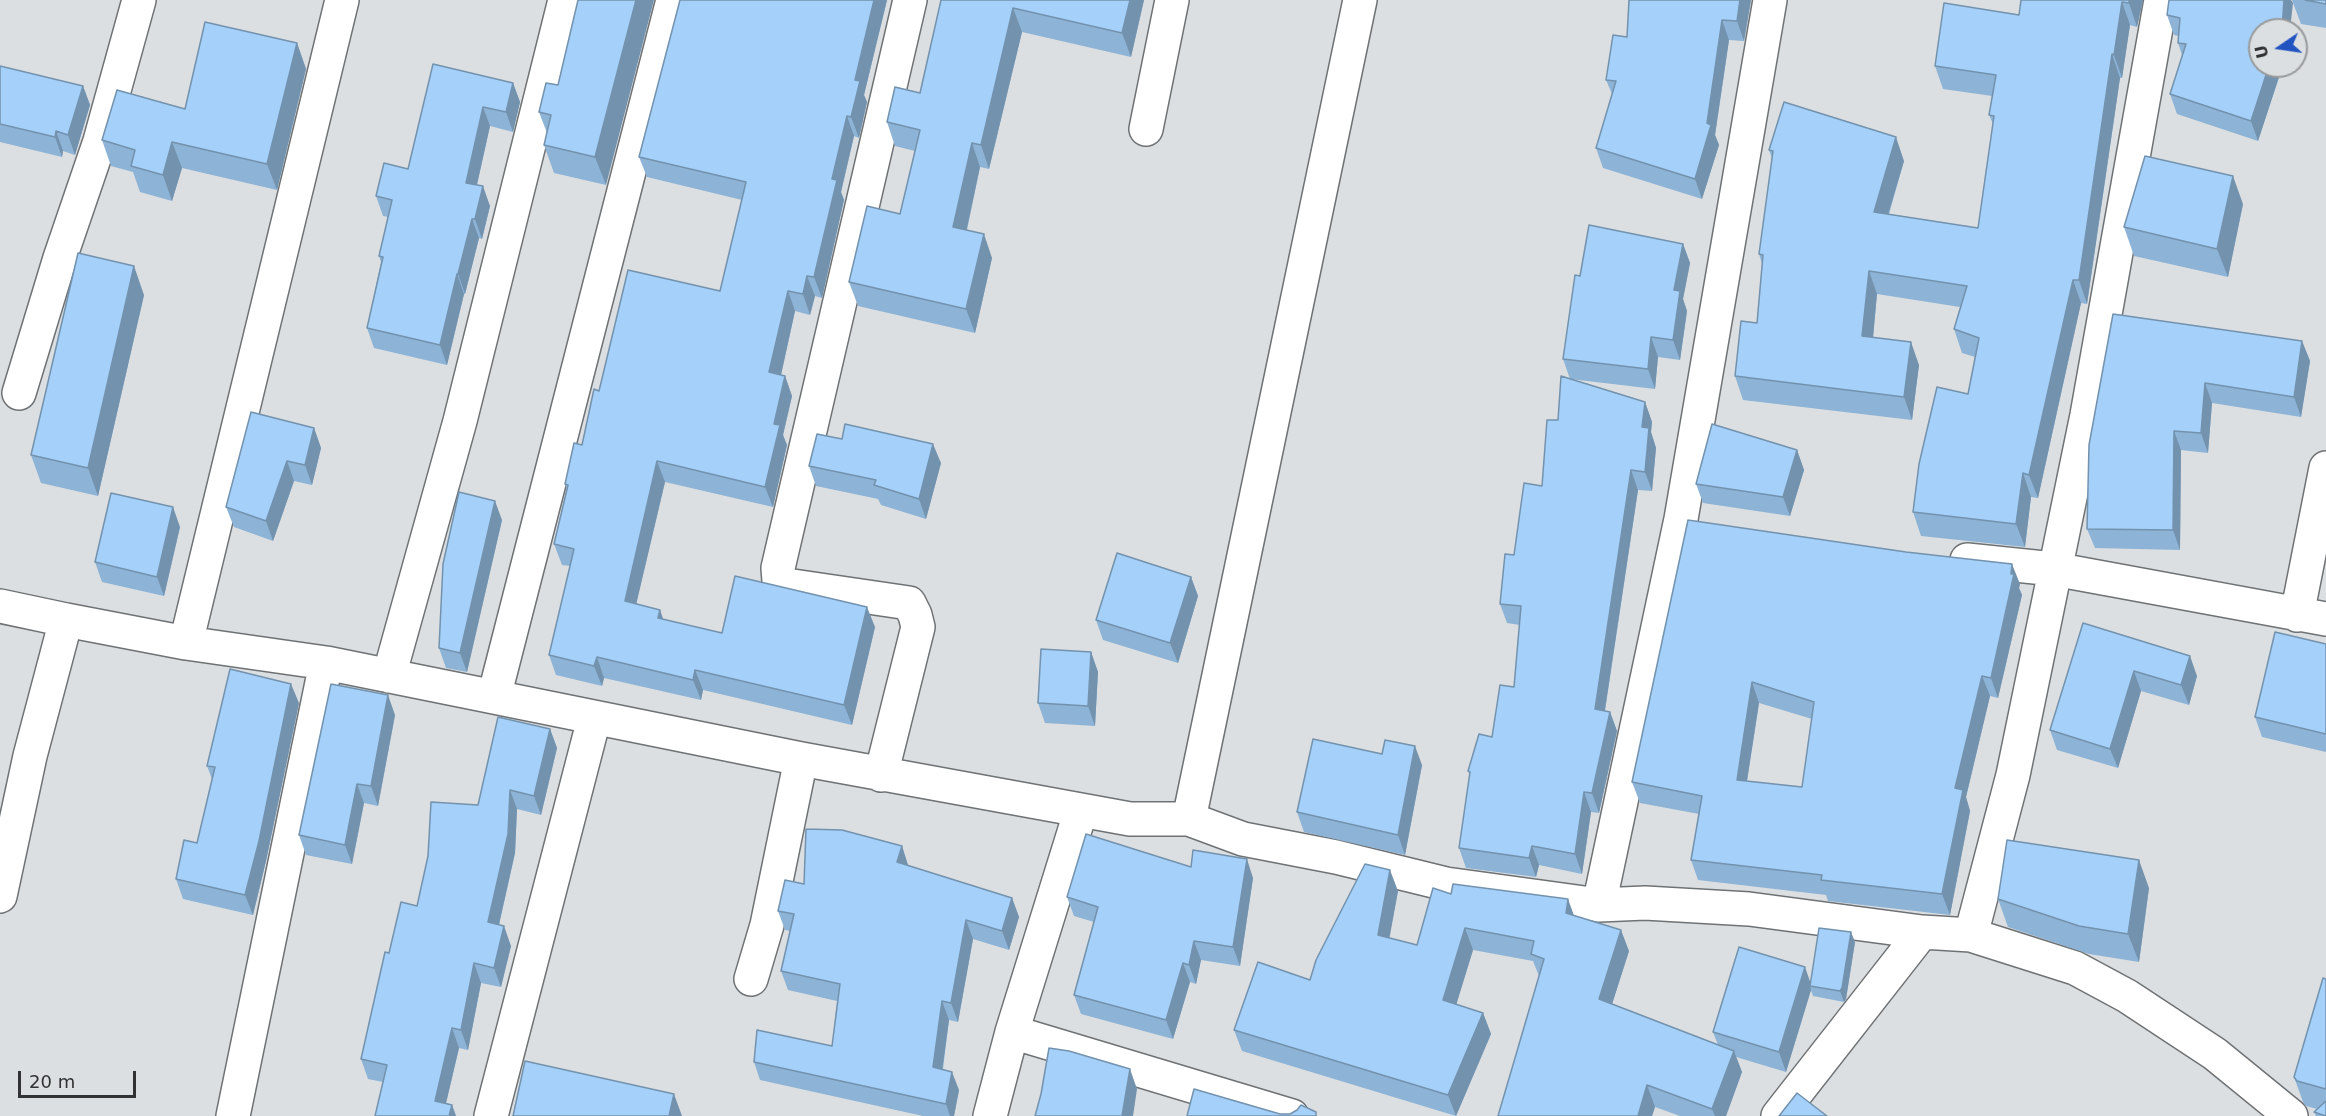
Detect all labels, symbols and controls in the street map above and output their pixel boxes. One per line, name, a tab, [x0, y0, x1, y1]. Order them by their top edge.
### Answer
north arrow	[2248, 18, 2308, 78]
text: U	[2251, 43, 2273, 60]
scale bar	[21, 1059, 140, 1097]
text: 20 m	[29, 1071, 75, 1092]

